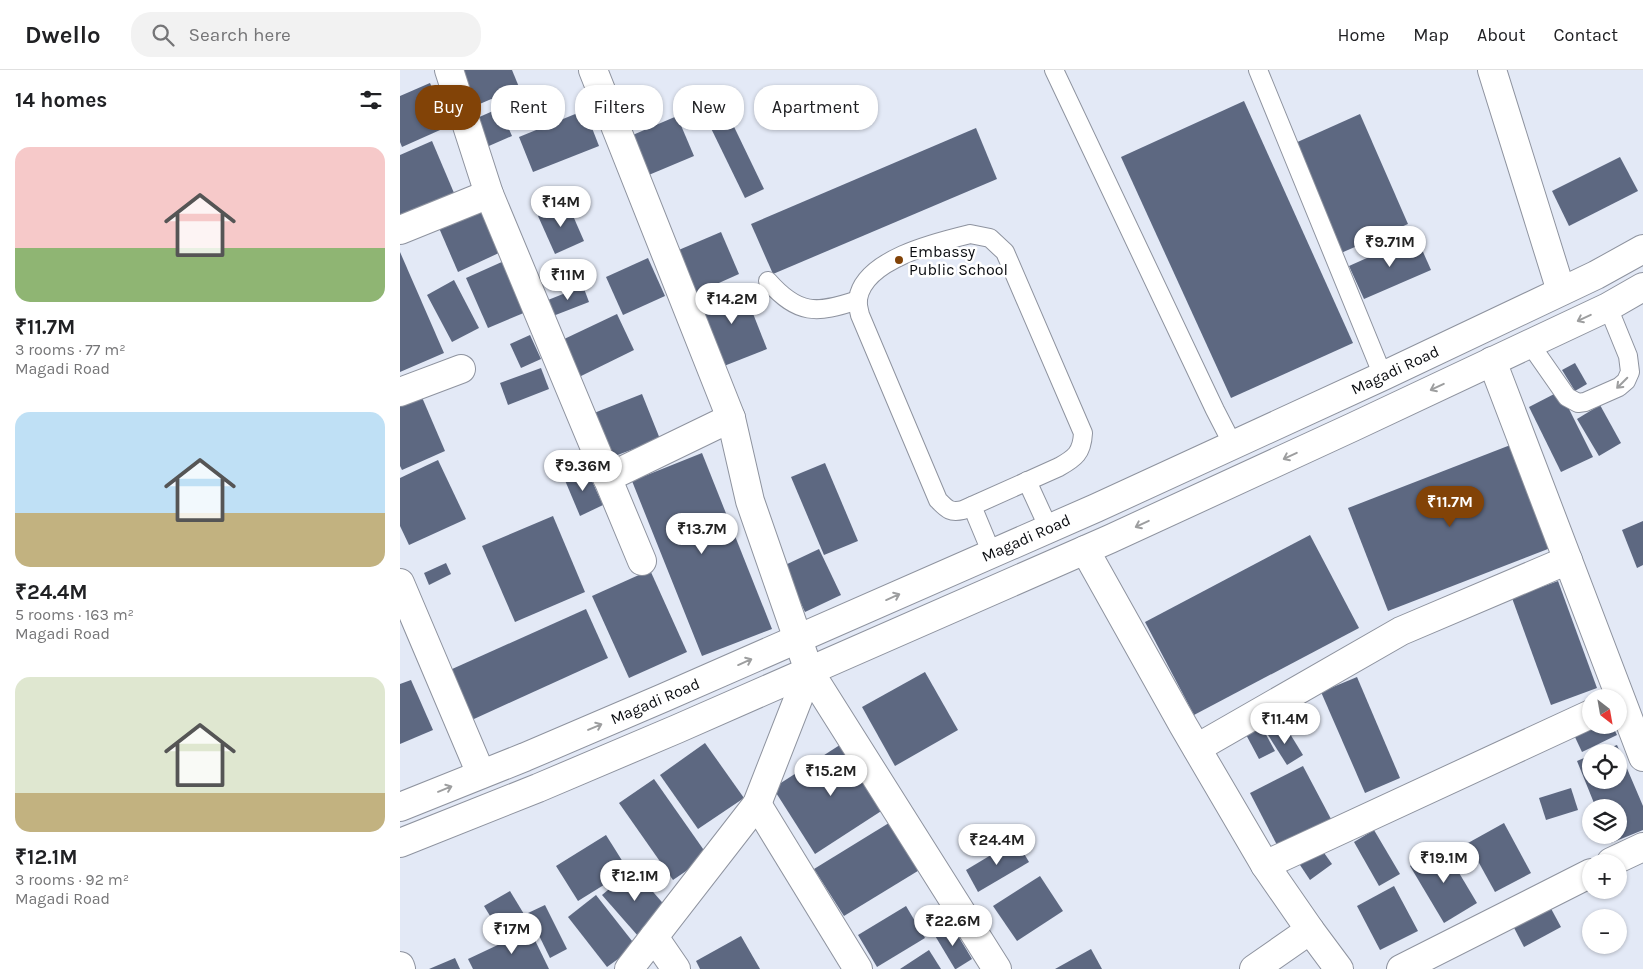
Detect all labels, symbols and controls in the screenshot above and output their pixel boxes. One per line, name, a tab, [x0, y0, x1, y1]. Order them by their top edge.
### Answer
search box	[131, 12, 481, 57]
text: Dwello	[25, 21, 101, 49]
icon: search	[149, 21, 177, 49]
text: Search here	[189, 24, 291, 46]
text: Home	[1337, 24, 1385, 46]
text: Map	[1413, 24, 1449, 46]
text: About	[1477, 24, 1526, 46]
text: Contact	[1554, 24, 1618, 46]
chip: Buy	[415, 85, 481, 130]
chip: Rent	[491, 85, 565, 130]
chip: Filters	[575, 85, 663, 130]
chip: New	[673, 85, 744, 130]
chip: Apartment	[754, 85, 878, 130]
icon: filters	[357, 86, 385, 114]
text: 14 homes	[15, 88, 107, 112]
icon: home	[155, 180, 245, 270]
pin: ₹14M	[531, 186, 591, 228]
text: ₹14M	[542, 192, 580, 211]
pin: ₹9.71M	[1349, 226, 1431, 268]
text: ₹9.71M	[1365, 232, 1415, 251]
place label: Embassy Public School	[909, 242, 1008, 279]
marker: Embassy Public School	[893, 254, 905, 266]
pin: ₹11M	[538, 258, 598, 301]
text: ₹11M	[551, 265, 585, 284]
pin: ₹14.2M	[691, 282, 773, 325]
text: ₹14.2M	[706, 289, 758, 308]
one-way arrow	[1577, 314, 1592, 323]
text: ₹11.7M	[15, 315, 75, 339]
text: 3 rooms · 77 m²	[15, 340, 126, 359]
street label: Magadi Road	[1348, 341, 1442, 399]
text: Magadi Road	[15, 359, 110, 378]
one-way arrow	[1616, 377, 1628, 389]
one-way arrow	[1430, 383, 1445, 393]
icon: home	[155, 445, 245, 535]
pin: ₹9.36M	[542, 450, 624, 492]
one-way arrow	[1283, 452, 1298, 461]
text: ₹9.36M	[555, 456, 611, 475]
pin: ₹11.7M	[1409, 486, 1491, 528]
text: ₹11.7M	[1427, 492, 1473, 511]
street label: Magadi Road	[979, 510, 1073, 566]
pin: ₹13.7M	[661, 512, 743, 555]
text: ₹13.7M	[677, 519, 727, 538]
one-way arrow	[1135, 519, 1150, 529]
text: ₹24.4M	[15, 580, 88, 604]
one-way arrow	[885, 591, 900, 601]
text: 5 rooms · 163 m²	[15, 605, 134, 624]
text: Magadi Road	[15, 624, 110, 643]
one-way arrow	[737, 657, 752, 667]
street label: Magadi Road	[608, 674, 702, 728]
north arrow	[1582, 689, 1628, 734]
map controls	[1582, 689, 1627, 954]
pin: ₹11.4M	[1244, 702, 1326, 745]
text: ₹11.4M	[1261, 709, 1309, 728]
icon: home	[155, 710, 245, 800]
one-way arrow	[588, 721, 603, 730]
button: locate	[1582, 744, 1627, 789]
pin: ₹15.2M	[790, 754, 872, 797]
text: ₹15.2M	[805, 761, 857, 780]
one-way arrow	[437, 783, 452, 793]
button: layers	[1582, 799, 1627, 844]
pin: ₹24.4M	[956, 824, 1038, 866]
text: ₹24.4M	[969, 830, 1025, 849]
pin: ₹19.1M	[1403, 842, 1485, 884]
text: ₹12.1M	[15, 845, 78, 869]
text: ₹19.1M	[1420, 848, 1468, 867]
button: +	[1582, 854, 1627, 899]
pin: ₹12.1M	[594, 860, 676, 902]
text: ₹12.1M	[611, 866, 659, 885]
text: 3 rooms · 92 m²	[15, 870, 129, 889]
text: Magadi Road	[15, 889, 110, 908]
pin: ₹22.6M	[912, 904, 994, 947]
button: −	[1582, 909, 1627, 954]
text: ₹22.6M	[925, 911, 981, 930]
pin: ₹17M	[482, 912, 542, 955]
text: ₹17M	[494, 919, 530, 938]

